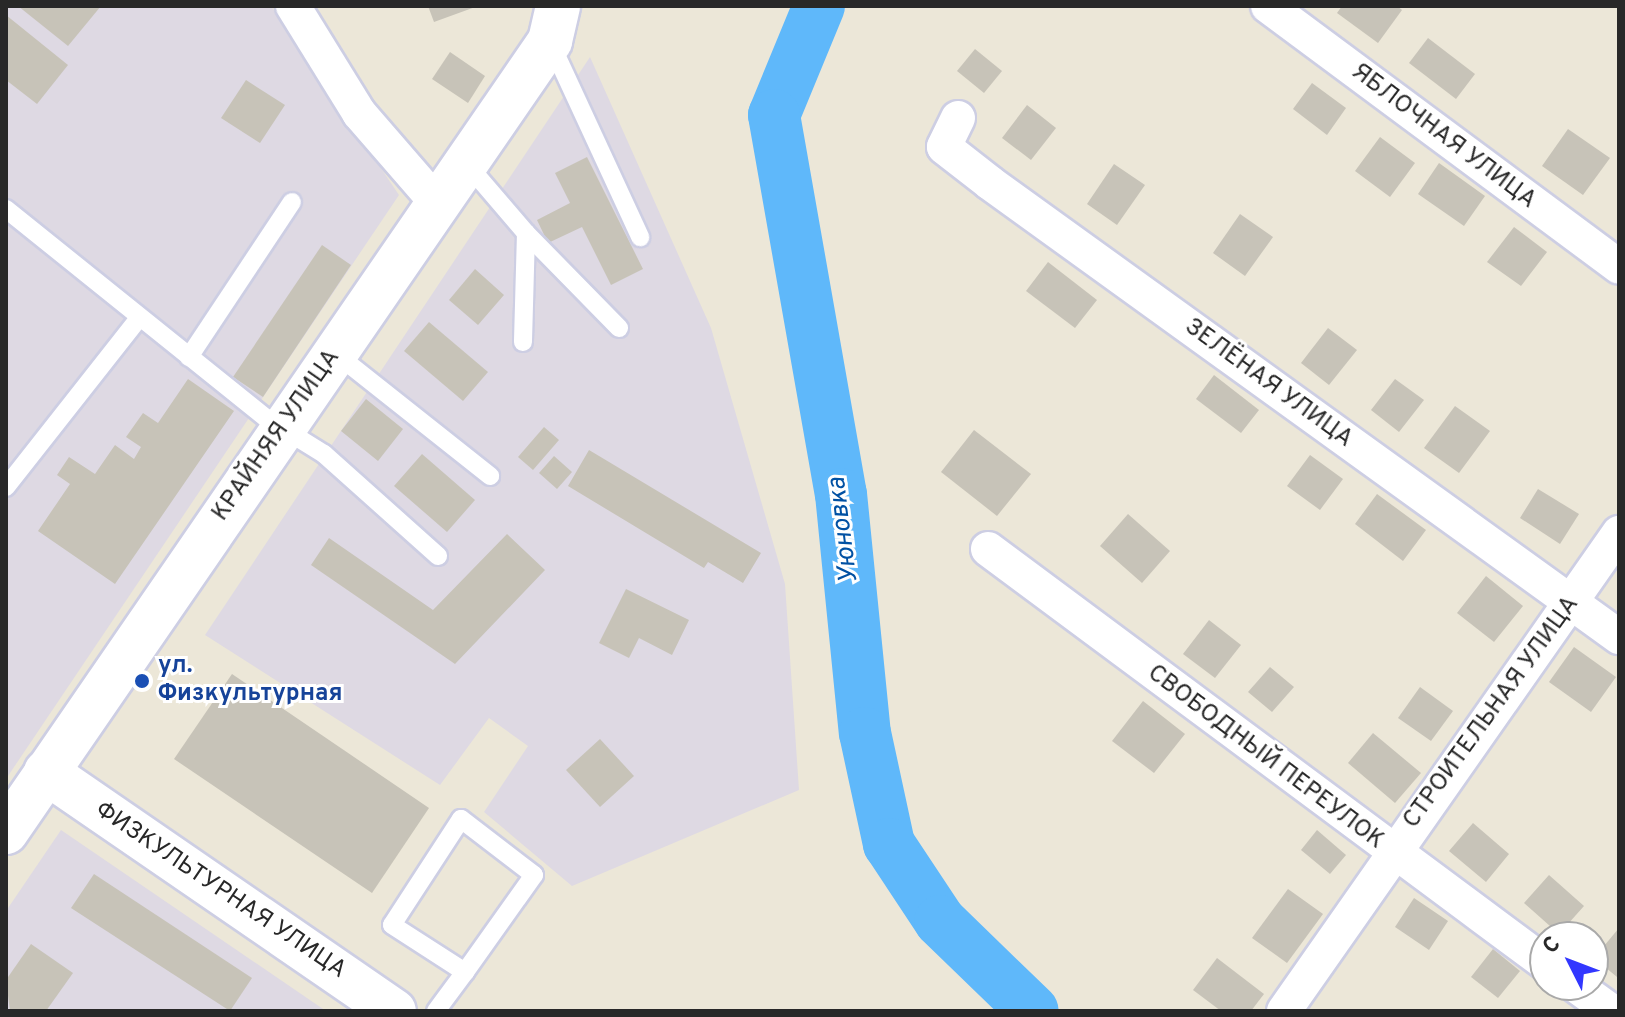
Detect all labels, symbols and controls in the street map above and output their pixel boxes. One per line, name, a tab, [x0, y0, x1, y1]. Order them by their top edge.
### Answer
street label: ЯБЛОЧНАЯ УЛИЦА	[1345, 58, 1541, 216]
street label: ЗЕЛЁНАЯ УЛИЦА	[1178, 313, 1358, 455]
street label: КРАЙНЯЯ УЛИЦА	[207, 345, 347, 527]
water label: Уюновка	[822, 475, 866, 585]
street label: СТРОИТЕЛЬНАЯ УЛИЦА	[1398, 591, 1586, 835]
place label: ул. Физкультурная	[158, 653, 343, 709]
street label: СВОБОДНЫЙ ПЕРЕУЛОК	[1141, 660, 1389, 856]
marker: ул. Физкультурная	[133, 672, 151, 690]
street label: ФИЗКУЛЬТУРНАЯ УЛИЦА	[89, 796, 351, 986]
north arrow	[1529, 921, 1609, 1001]
text: С	[1538, 932, 1567, 960]

